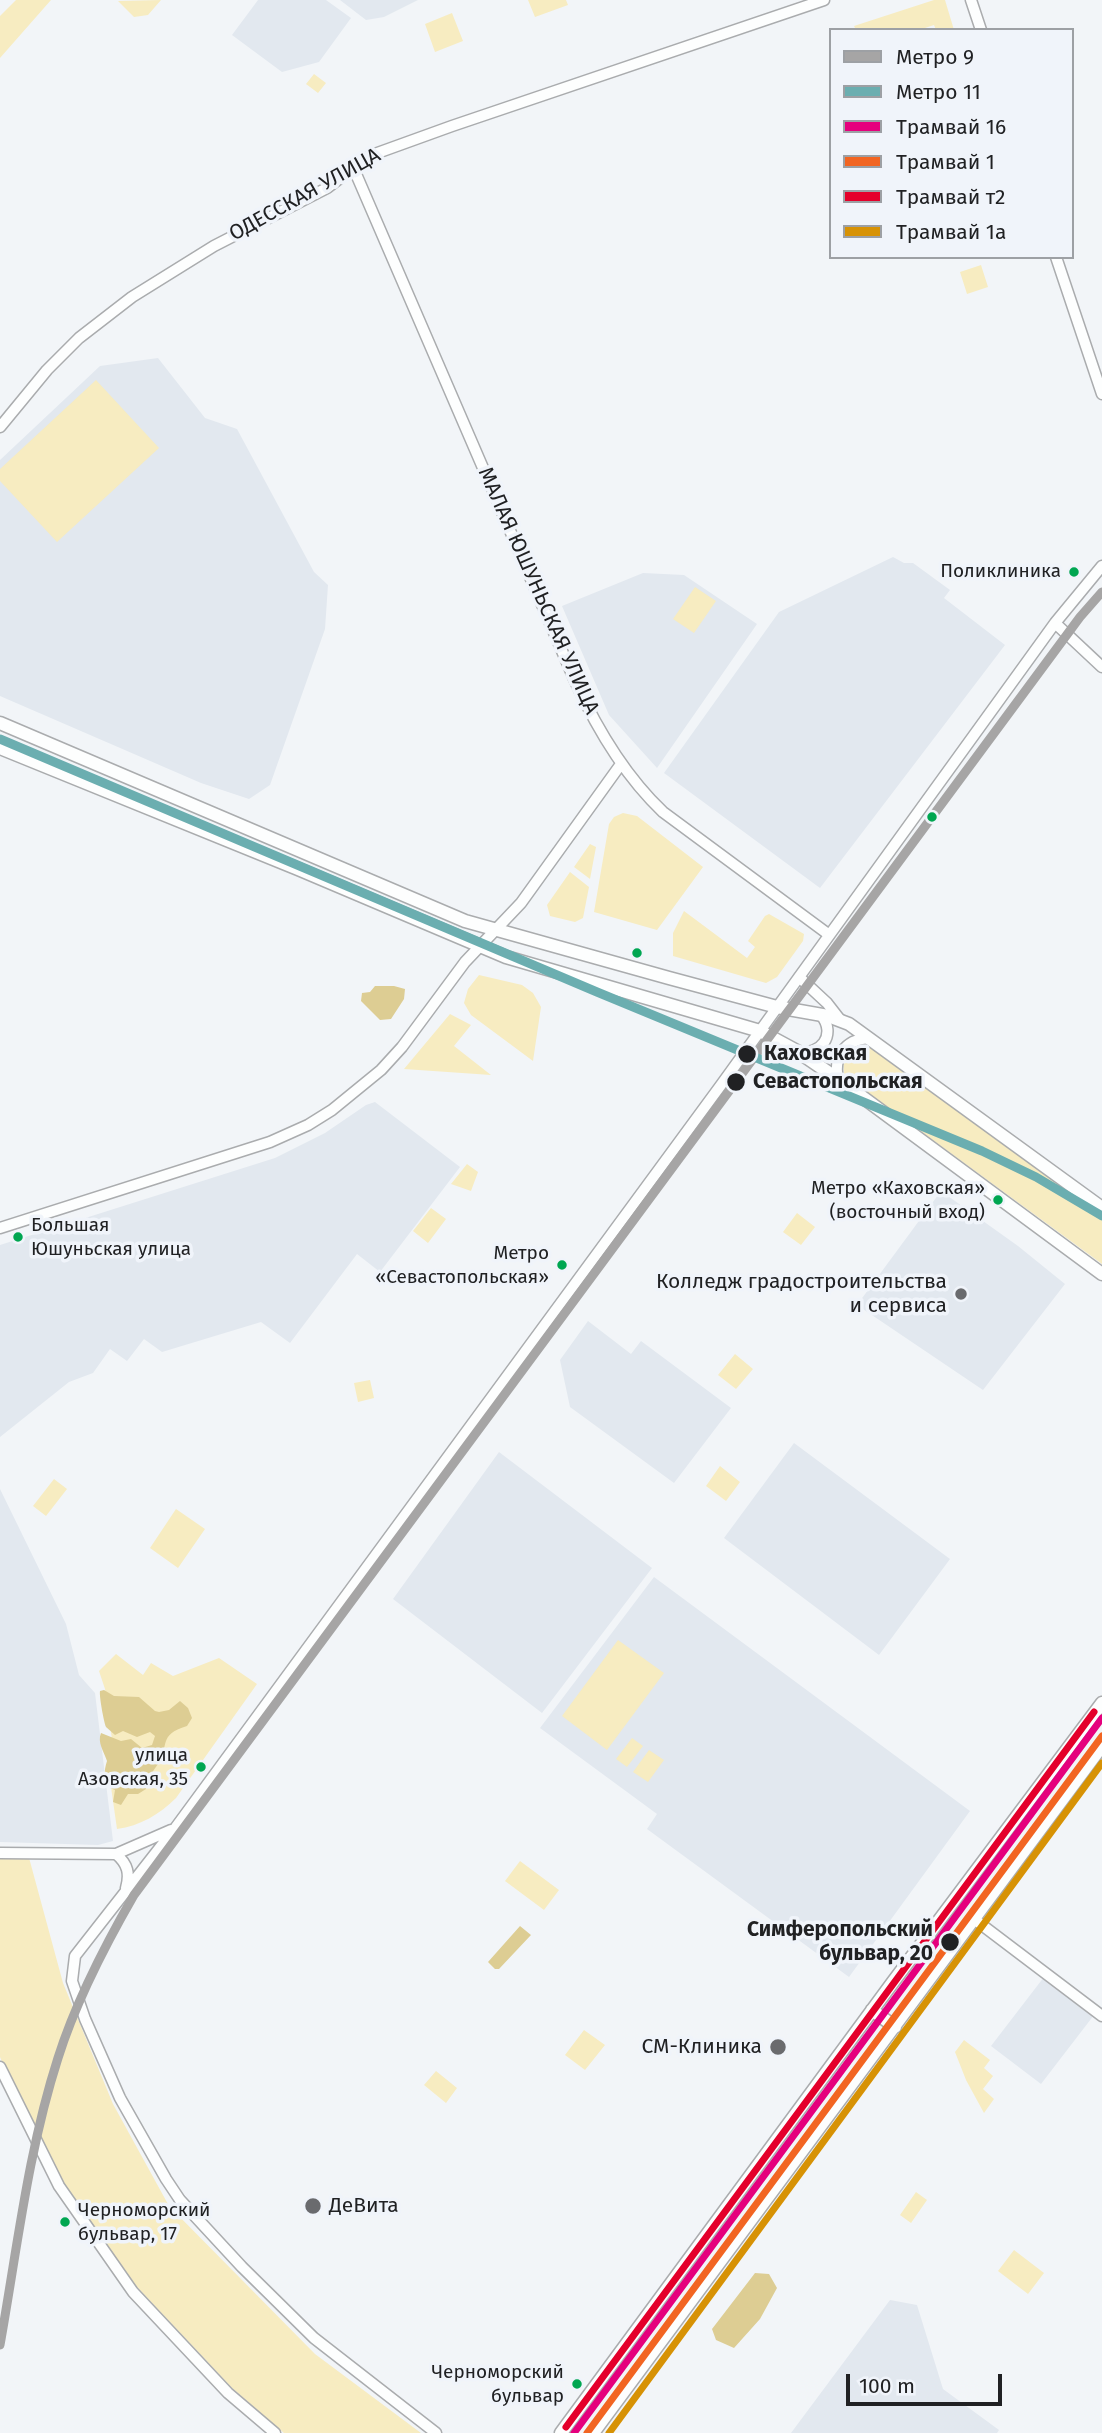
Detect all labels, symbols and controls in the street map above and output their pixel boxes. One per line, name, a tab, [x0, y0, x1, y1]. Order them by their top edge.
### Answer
legend	[829, 28, 1074, 259]
text: Метро 9	[896, 44, 974, 70]
text: Метро 11	[896, 79, 981, 105]
text: Трамвай 16	[896, 114, 1006, 140]
street label: ОДЕССКАЯ УЛИЦА	[225, 143, 385, 247]
text: Трамвай 1	[896, 149, 995, 175]
text: Трамвай т2	[896, 184, 1005, 210]
text: Трамвай 1а	[896, 219, 1006, 245]
street label: МАЛАЯ ЮШУНЬСКАЯ УЛИЦА	[472, 463, 604, 719]
place label: Поликлиника	[940, 561, 1061, 583]
marker: Поликлиника	[1067, 565, 1081, 579]
unlabelled marker	[925, 810, 939, 824]
unlabelled marker	[630, 946, 644, 960]
place label: Каховская	[764, 1041, 867, 1067]
marker: Каховская	[736, 1043, 758, 1065]
place label: Севастопольская	[753, 1069, 923, 1095]
marker: Севастопольская	[725, 1071, 747, 1093]
place label: Метро «Каховская» (восточный вход)	[811, 1178, 985, 1222]
marker: Метро «Каховская» (восточный вход)	[991, 1193, 1005, 1207]
place label: Большая Юшуньская улица	[31, 1215, 191, 1259]
marker: Большая Юшуньская улица	[11, 1230, 25, 1244]
place label: Метро «Севастопольская»	[375, 1243, 549, 1287]
marker: Метро «Севастопольская»	[555, 1258, 569, 1272]
place label: Колледж градостроительства и сервиса	[656, 1269, 947, 1319]
marker: Колледж градостроительства и сервиса	[953, 1286, 969, 1302]
place label: улица Азовская, 35	[78, 1745, 188, 1789]
marker: улица Азовская, 35	[194, 1760, 208, 1774]
place label: Симферопольский бульвар, 20	[747, 1917, 933, 1967]
marker: Симферопольский бульвар, 20	[939, 1931, 961, 1953]
place label: СМ-Клиника	[641, 2034, 762, 2060]
marker: СМ-Клиника	[768, 2037, 788, 2057]
place label: ДеВита	[329, 2193, 399, 2219]
marker: ДеВита	[303, 2196, 323, 2216]
place label: Черноморский бульвар, 17	[78, 2200, 211, 2244]
marker: Черноморский бульвар, 17	[58, 2215, 72, 2229]
scale bar	[850, 2360, 1006, 2404]
place label: Черноморский бульвар	[431, 2362, 564, 2406]
text: 100 m	[859, 2373, 915, 2399]
marker: Черноморский бульвар	[570, 2377, 584, 2391]

